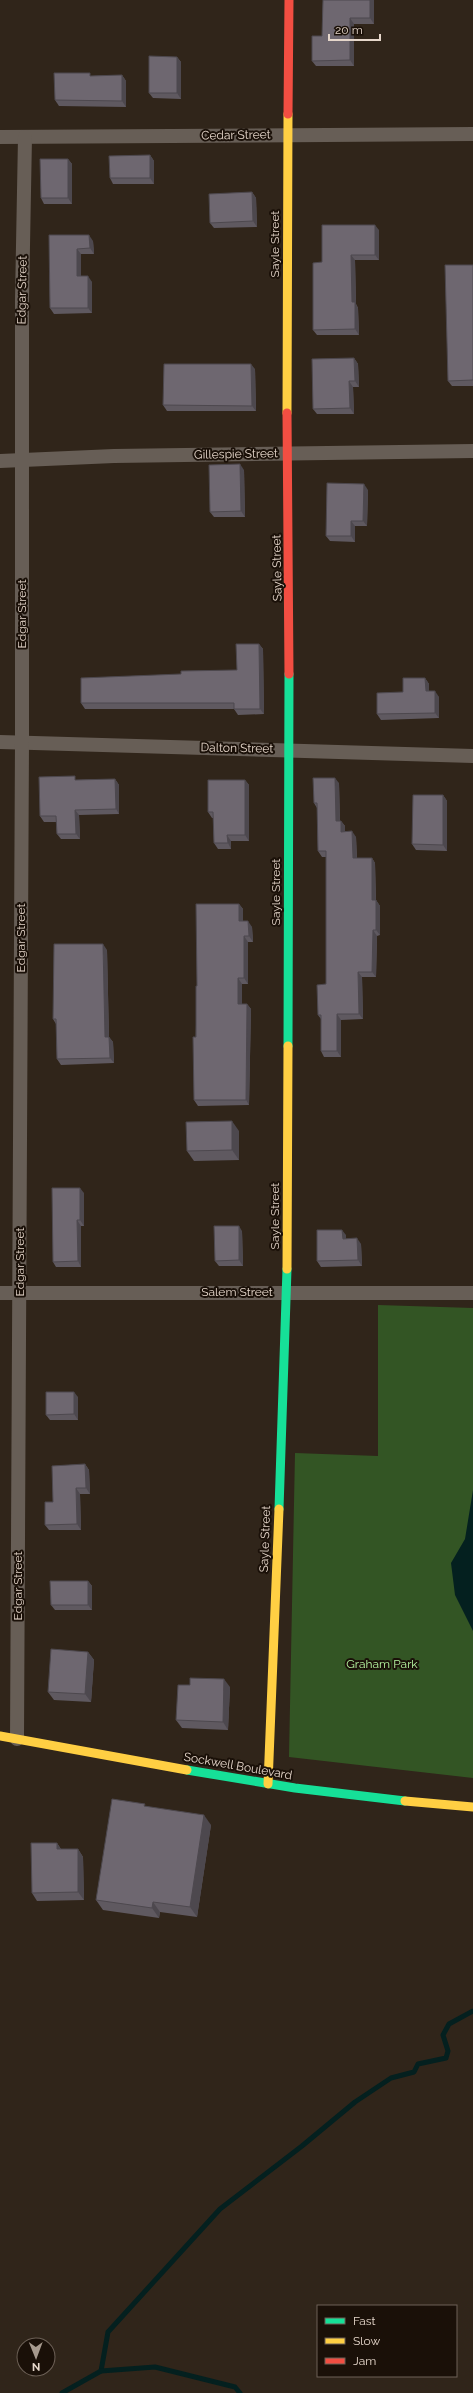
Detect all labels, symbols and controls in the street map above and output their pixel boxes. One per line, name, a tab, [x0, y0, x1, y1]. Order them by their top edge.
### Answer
scale bar	[329, 16, 380, 42]
text: 20 m	[335, 23, 363, 37]
street label: Cedar Street	[201, 127, 271, 143]
street label: Sayle Street	[268, 211, 282, 277]
street label: Edgar Street	[14, 255, 30, 325]
street label: Gillespie Street	[194, 446, 278, 462]
street label: Sayle Street	[269, 534, 285, 602]
street label: Edgar Street	[15, 580, 29, 648]
street label: Dalton Street	[201, 740, 273, 756]
street label: Sayle Street	[269, 859, 283, 925]
street label: Edgar Street	[14, 904, 28, 972]
street label: Sayle Street	[268, 1183, 282, 1249]
street label: Edgar Street	[13, 1228, 27, 1296]
street label: Salem Street	[201, 1285, 273, 1299]
street label: Sayle Street	[257, 1505, 273, 1573]
street label: Edgar Street	[11, 1552, 25, 1620]
park label: Graham Park	[346, 1657, 418, 1671]
street label: Sockwell Boulevard	[183, 1750, 293, 1782]
legend	[317, 2305, 457, 2377]
text: Fast	[353, 2314, 376, 2328]
text: Slow	[353, 2334, 380, 2348]
north arrow	[16, 2337, 56, 2377]
text: Jam	[353, 2354, 376, 2368]
text: N	[32, 2360, 40, 2373]

